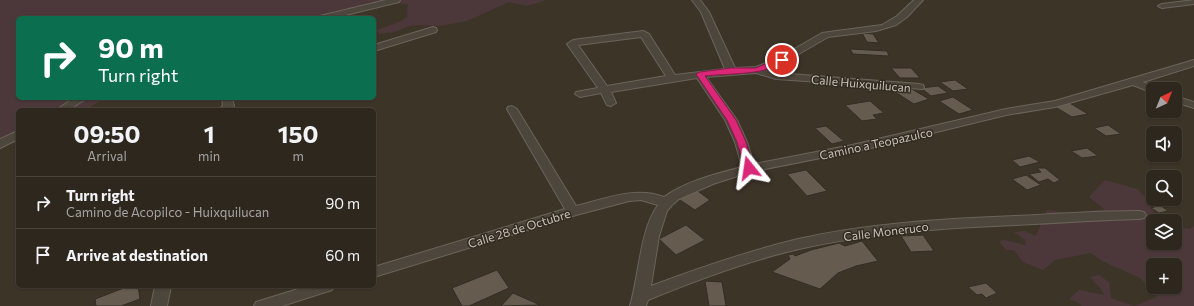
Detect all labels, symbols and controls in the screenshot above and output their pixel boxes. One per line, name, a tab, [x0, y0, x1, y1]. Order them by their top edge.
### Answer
text: 90 m	[98, 30, 164, 64]
icon: right	[32, 32, 84, 84]
pin	[765, 43, 799, 77]
icon: arrive	[771, 49, 793, 71]
text: Turn right	[98, 64, 178, 86]
street label: Calle Huixquilucan	[811, 72, 911, 94]
north arrow	[1146, 82, 1182, 118]
map controls	[1146, 82, 1182, 294]
text: 09:50	[74, 119, 141, 148]
text: 1	[204, 119, 215, 148]
text: 150	[278, 119, 319, 148]
street label: Camino a Teopazulco	[818, 124, 934, 162]
button: sound	[1146, 126, 1182, 162]
position arrow	[728, 147, 770, 189]
text: Arrival	[87, 148, 127, 164]
text: min	[198, 148, 220, 164]
text: m	[292, 148, 304, 164]
button: search	[1146, 170, 1182, 206]
text: Turn right	[66, 186, 135, 204]
icon: right	[32, 192, 54, 214]
text: 90 m	[325, 194, 360, 212]
text: Camino de Acopilco - Huixquilucan	[66, 204, 269, 220]
street label: Calle 28 de Octubre	[466, 206, 572, 250]
button: layers	[1146, 214, 1182, 250]
street label: Calle Moneruco	[843, 219, 929, 243]
icon: arrive	[32, 244, 54, 266]
text: Arrive at destination	[66, 246, 208, 264]
text: 60 m	[325, 246, 360, 264]
button: +	[1146, 258, 1182, 294]

